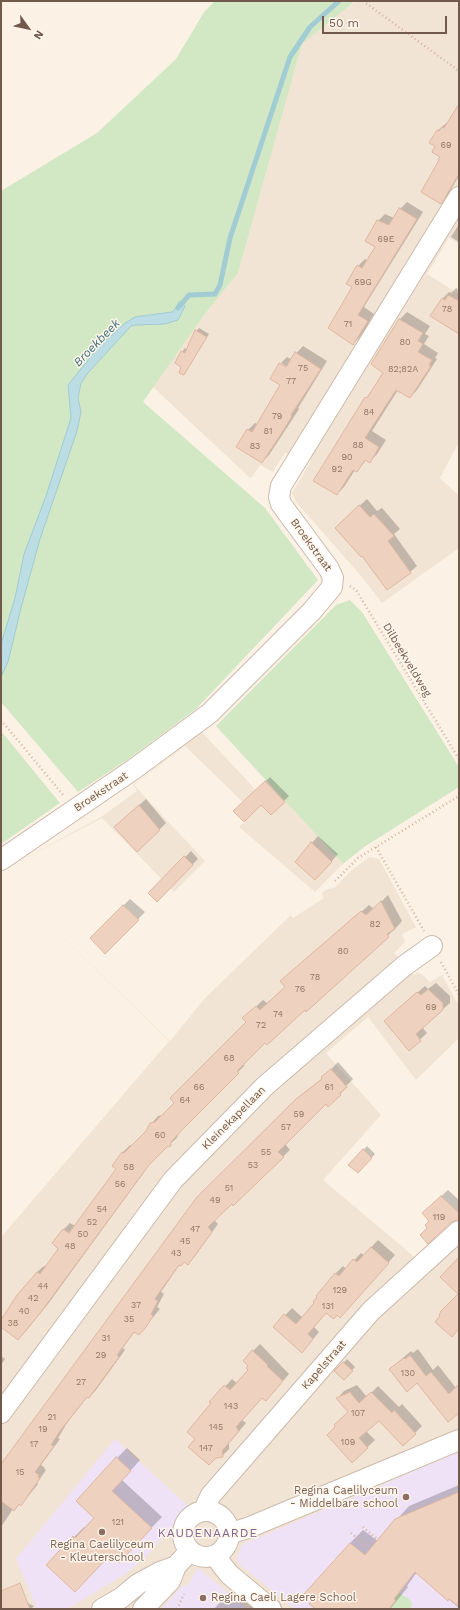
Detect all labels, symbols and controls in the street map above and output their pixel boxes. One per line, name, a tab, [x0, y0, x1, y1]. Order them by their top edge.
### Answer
north arrow	[8, 8, 48, 48]
scale bar	[324, 8, 449, 34]
text: 50 m	[329, 16, 359, 30]
text: N	[31, 28, 46, 42]
house number: 69	[440, 140, 452, 150]
house number: 69E	[378, 234, 394, 244]
house number: 69G	[354, 277, 372, 287]
house number: 78	[442, 304, 452, 314]
water label: Broekbeek	[71, 316, 123, 370]
house number: 71	[344, 319, 352, 329]
house number: 80	[399, 337, 411, 347]
house number: 75	[298, 363, 308, 373]
house number: 82;82A	[388, 364, 418, 374]
house number: 77	[286, 376, 296, 386]
house number: 84	[363, 407, 375, 417]
house number: 79	[272, 411, 282, 421]
house number: 81	[263, 426, 273, 436]
house number: 88	[352, 440, 364, 450]
house number: 83	[250, 441, 260, 451]
house number: 90	[341, 452, 353, 462]
house number: 92	[332, 464, 342, 474]
street label: Broekstraat	[287, 516, 335, 574]
street label: Dilbeekveldweg	[380, 621, 434, 699]
street label: Broekstraat	[72, 769, 130, 815]
house number: 82	[370, 919, 380, 929]
house number: 80	[337, 946, 349, 956]
house number: 78	[310, 972, 320, 982]
house number: 76	[295, 984, 305, 994]
house number: 69	[425, 1002, 437, 1012]
house number: 74	[273, 1009, 283, 1019]
house number: 72	[256, 1020, 266, 1030]
house number: 68	[223, 1053, 235, 1063]
house number: 66	[194, 1082, 204, 1092]
house number: 61	[325, 1082, 333, 1092]
street label: Kleinekapellaan	[199, 1083, 269, 1153]
house number: 64	[180, 1095, 190, 1105]
house number: 59	[294, 1109, 304, 1119]
house number: 57	[281, 1122, 291, 1132]
house number: 60	[154, 1130, 166, 1140]
house number: 55	[261, 1147, 271, 1157]
house number: 53	[248, 1160, 258, 1170]
house number: 58	[124, 1162, 134, 1172]
house number: 56	[115, 1179, 125, 1189]
house number: 51	[225, 1183, 233, 1193]
house number: 49	[209, 1195, 221, 1205]
house number: 54	[97, 1204, 107, 1214]
house number: 119	[433, 1212, 445, 1222]
house number: 52	[87, 1217, 97, 1227]
house number: 47	[190, 1224, 200, 1234]
house number: 50	[78, 1229, 88, 1239]
house number: 45	[180, 1236, 190, 1246]
house number: 48	[64, 1241, 76, 1251]
house number: 43	[171, 1248, 181, 1258]
house number: 44	[38, 1281, 48, 1291]
house number: 129	[333, 1285, 347, 1295]
house number: 42	[28, 1293, 38, 1303]
house number: 37	[131, 1300, 141, 1310]
house number: 131	[322, 1301, 334, 1311]
house number: 40	[18, 1306, 30, 1316]
house number: 35	[124, 1314, 134, 1324]
house number: 38	[8, 1318, 18, 1328]
house number: 31	[102, 1333, 110, 1343]
street label: Kapelstraat	[299, 1337, 349, 1393]
house number: 29	[96, 1350, 106, 1360]
house number: 130	[401, 1368, 415, 1378]
house number: 27	[76, 1377, 86, 1387]
house number: 143	[224, 1401, 238, 1411]
house number: 107	[351, 1408, 365, 1418]
house number: 21	[48, 1412, 56, 1422]
house number: 145	[209, 1422, 223, 1432]
house number: 19	[38, 1424, 48, 1434]
house number: 109	[341, 1437, 355, 1447]
house number: 17	[30, 1439, 38, 1449]
house number: 147	[199, 1443, 213, 1453]
house number: 15	[16, 1467, 24, 1477]
place label: Regina Caelilyceum - Middelbare school	[290, 1484, 398, 1510]
marker: Regina Caelilyceum - Middelbare school	[401, 1492, 411, 1502]
house number: 121	[112, 1517, 124, 1527]
district label: KAUDENAARDE	[158, 1526, 258, 1540]
marker: Regina Caelilyceum - Kleuterschool	[97, 1527, 107, 1537]
place label: Regina Caelilyceum - Kleuterschool	[50, 1538, 154, 1564]
place label: Regina Caeli Lagere School	[211, 1591, 356, 1605]
marker: Regina Caeli Lagere School	[198, 1593, 208, 1603]

